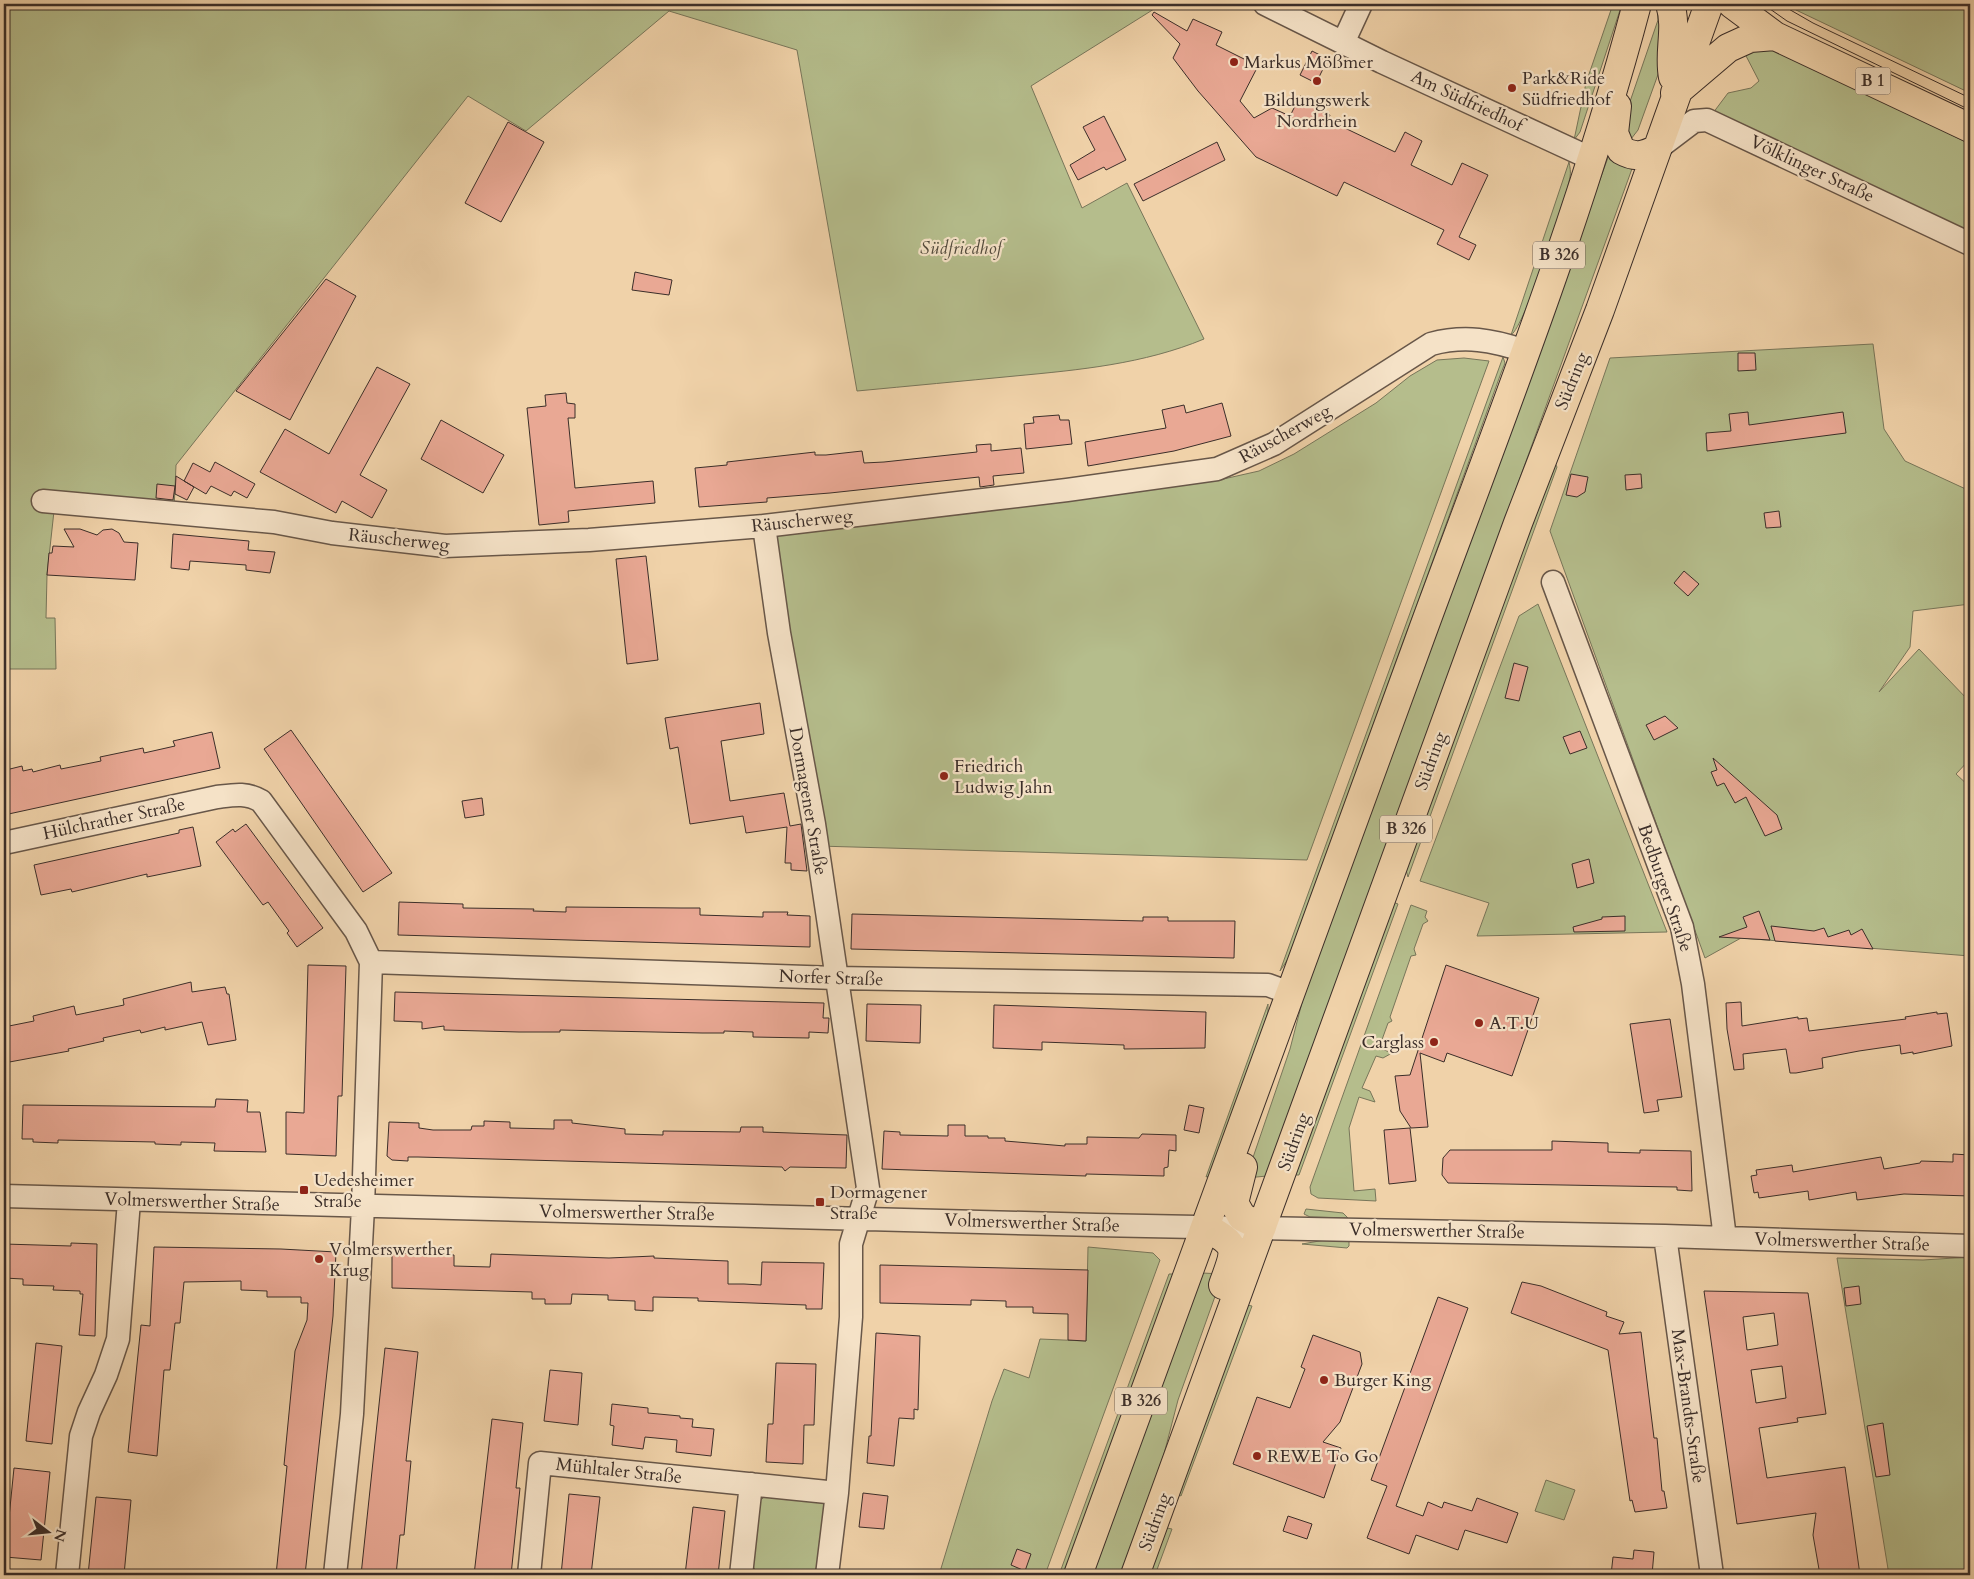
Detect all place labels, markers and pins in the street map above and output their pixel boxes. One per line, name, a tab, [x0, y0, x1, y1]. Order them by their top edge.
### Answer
place label: Markus Mößmer	[1244, 50, 1373, 75]
marker: Markus Mößmer	[1228, 56, 1240, 68]
place label: Park&Ride Südfriedhof	[1522, 66, 1614, 112]
marker: Bildungswerk Nordrhein	[1311, 75, 1323, 87]
marker: Park&Ride Südfriedhof	[1506, 82, 1518, 94]
place label: Bildungswerk Nordrhein	[1264, 88, 1371, 134]
place label: Friedrich Ludwig Jahn	[954, 754, 1054, 800]
marker: Friedrich Ludwig Jahn	[938, 770, 950, 782]
place label: A.T.U	[1489, 1011, 1539, 1036]
marker: A.T.U	[1473, 1017, 1485, 1029]
place label: Carglass	[1361, 1030, 1424, 1055]
marker: Carglass	[1428, 1036, 1440, 1048]
place label: Uedesheimer Straße	[314, 1168, 414, 1214]
place label: Dormagener Straße	[830, 1180, 928, 1226]
marker: Uedesheimer Straße	[298, 1184, 310, 1196]
marker: Dormagener Straße	[814, 1196, 826, 1208]
place label: Volmerswerther Krug	[329, 1237, 452, 1283]
marker: Volmerswerther Krug	[313, 1253, 325, 1265]
place label: Burger King	[1334, 1368, 1432, 1393]
marker: Burger King	[1318, 1374, 1330, 1386]
place label: REWE To Go	[1267, 1444, 1378, 1469]
marker: REWE To Go	[1251, 1450, 1263, 1462]

